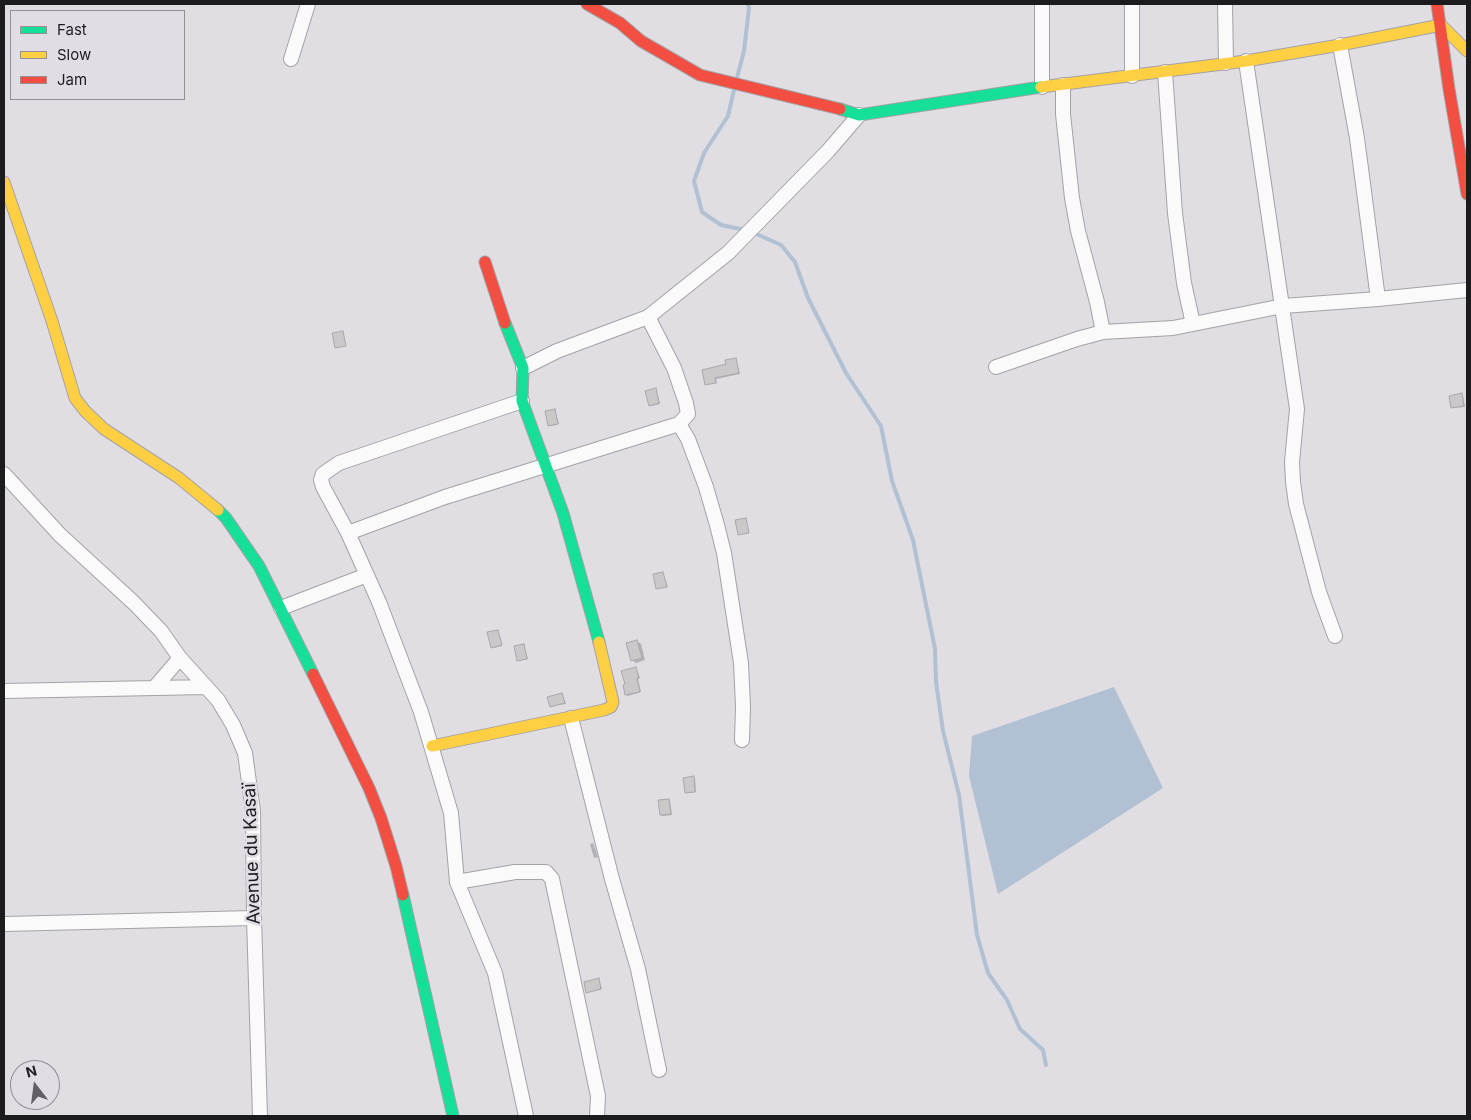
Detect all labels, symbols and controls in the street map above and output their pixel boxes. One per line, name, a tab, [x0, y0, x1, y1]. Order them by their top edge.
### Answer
legend	[10, 10, 185, 100]
text: Fast	[57, 20, 87, 39]
text: Slow	[57, 45, 91, 64]
text: Jam	[57, 70, 87, 89]
street label: Avenue du Kasaï	[239, 783, 265, 925]
north arrow	[10, 1060, 60, 1110]
text: N	[24, 1061, 39, 1081]

